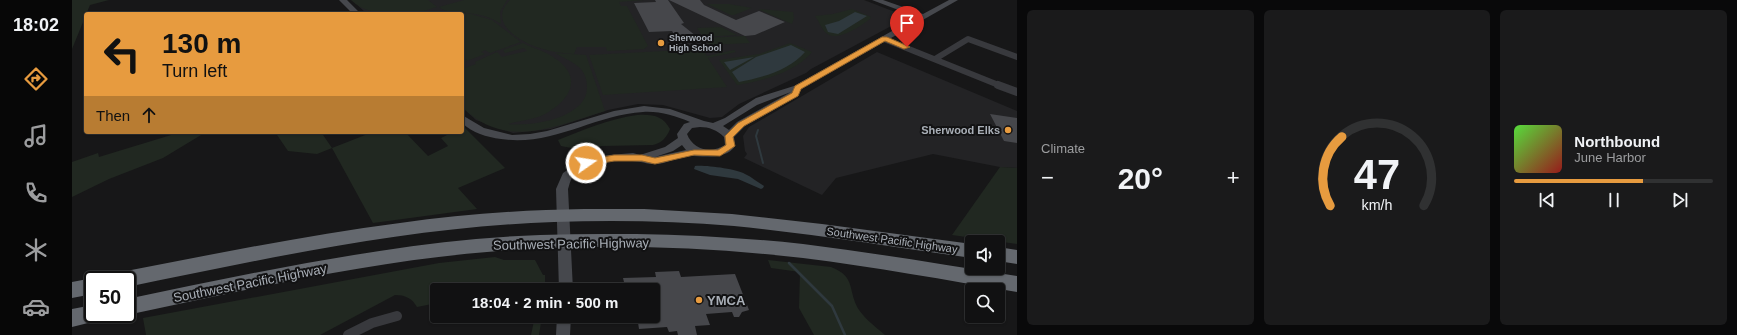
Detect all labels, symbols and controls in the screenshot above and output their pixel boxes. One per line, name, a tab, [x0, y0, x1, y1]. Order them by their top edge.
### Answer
pin	[890, 6, 924, 47]
icon: arrive	[896, 12, 918, 34]
text: 18:02	[13, 15, 59, 35]
icon: left	[96, 28, 148, 80]
text: 130 m	[162, 28, 241, 59]
place label: Sherwood High School	[669, 33, 722, 53]
marker: Sherwood High School	[656, 38, 666, 48]
text: Turn left	[162, 61, 227, 81]
icon: directions	[22, 65, 50, 93]
icon: ahead	[138, 104, 160, 126]
text: Then	[96, 107, 130, 124]
icon: music	[22, 122, 50, 150]
place label: Sherwood Elks	[921, 124, 1000, 136]
marker: Sherwood Elks	[1003, 125, 1013, 135]
text: Northbound	[1574, 133, 1660, 150]
text: Climate	[1041, 141, 1085, 156]
position arrow	[565, 142, 607, 184]
text: 47	[1354, 150, 1400, 197]
text: June Harbor	[1574, 150, 1646, 165]
text: 20°	[1118, 162, 1163, 195]
text: −	[1041, 165, 1054, 190]
text: +	[1227, 165, 1240, 190]
icon: phone	[22, 179, 50, 207]
icon: previous	[1536, 189, 1558, 211]
icon: pause	[1603, 189, 1625, 211]
icon: next	[1669, 189, 1691, 211]
text: km/h	[1362, 196, 1393, 212]
street label: Southwest Pacific Highway	[826, 225, 959, 255]
street label: Southwest Pacific Highway	[493, 235, 650, 253]
map controls	[965, 235, 1005, 323]
button: sound	[965, 235, 1005, 275]
icon: climate	[22, 236, 50, 264]
street label: Southwest Pacific Highway	[172, 261, 329, 305]
speed limit sign: 50	[84, 271, 136, 323]
button: search	[965, 283, 1005, 323]
icon: car	[22, 293, 50, 321]
place label: YMCA	[707, 293, 746, 308]
text: 18:04 · 2 min · 500 m	[472, 294, 618, 311]
marker: YMCA	[694, 295, 704, 305]

